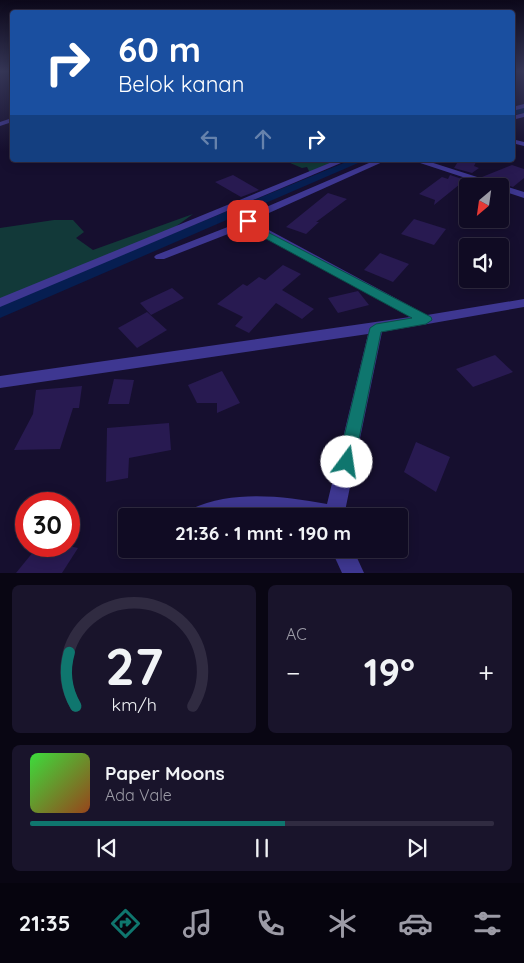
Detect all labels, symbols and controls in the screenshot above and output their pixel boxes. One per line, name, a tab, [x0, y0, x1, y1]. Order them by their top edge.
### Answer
text: 60 m	[118, 27, 201, 71]
icon: right	[35, 30, 100, 95]
text: Belok kanan	[118, 70, 244, 98]
icon: left	[196, 125, 224, 153]
icon: ahead	[249, 125, 277, 153]
icon: right	[302, 125, 330, 153]
north arrow	[459, 178, 509, 228]
map controls	[459, 178, 509, 288]
pin	[227, 200, 269, 242]
icon: arrive	[234, 207, 262, 235]
button: sound	[459, 238, 509, 288]
position arrow	[320, 435, 372, 487]
speed limit sign: 30	[15, 492, 80, 557]
text: 21:36 · 1 mnt · 190 m	[175, 521, 351, 545]
text: AC	[286, 624, 307, 644]
text: 27	[105, 633, 163, 698]
text: 19°	[364, 648, 415, 696]
text: −	[286, 655, 301, 690]
text: +	[478, 655, 494, 690]
text: km/h	[111, 693, 157, 715]
text: Paper Moons	[105, 761, 225, 785]
text: Ada Vale	[105, 785, 172, 805]
icon: previous	[93, 834, 121, 862]
icon: pause	[248, 834, 276, 862]
icon: next	[403, 834, 431, 862]
icon: directions	[108, 906, 143, 941]
icon: music	[180, 906, 215, 941]
icon: phone	[253, 906, 288, 941]
icon: climate	[325, 906, 360, 941]
icon: car	[398, 906, 433, 941]
icon: filters	[470, 906, 505, 941]
text: 21:35	[19, 909, 70, 937]

